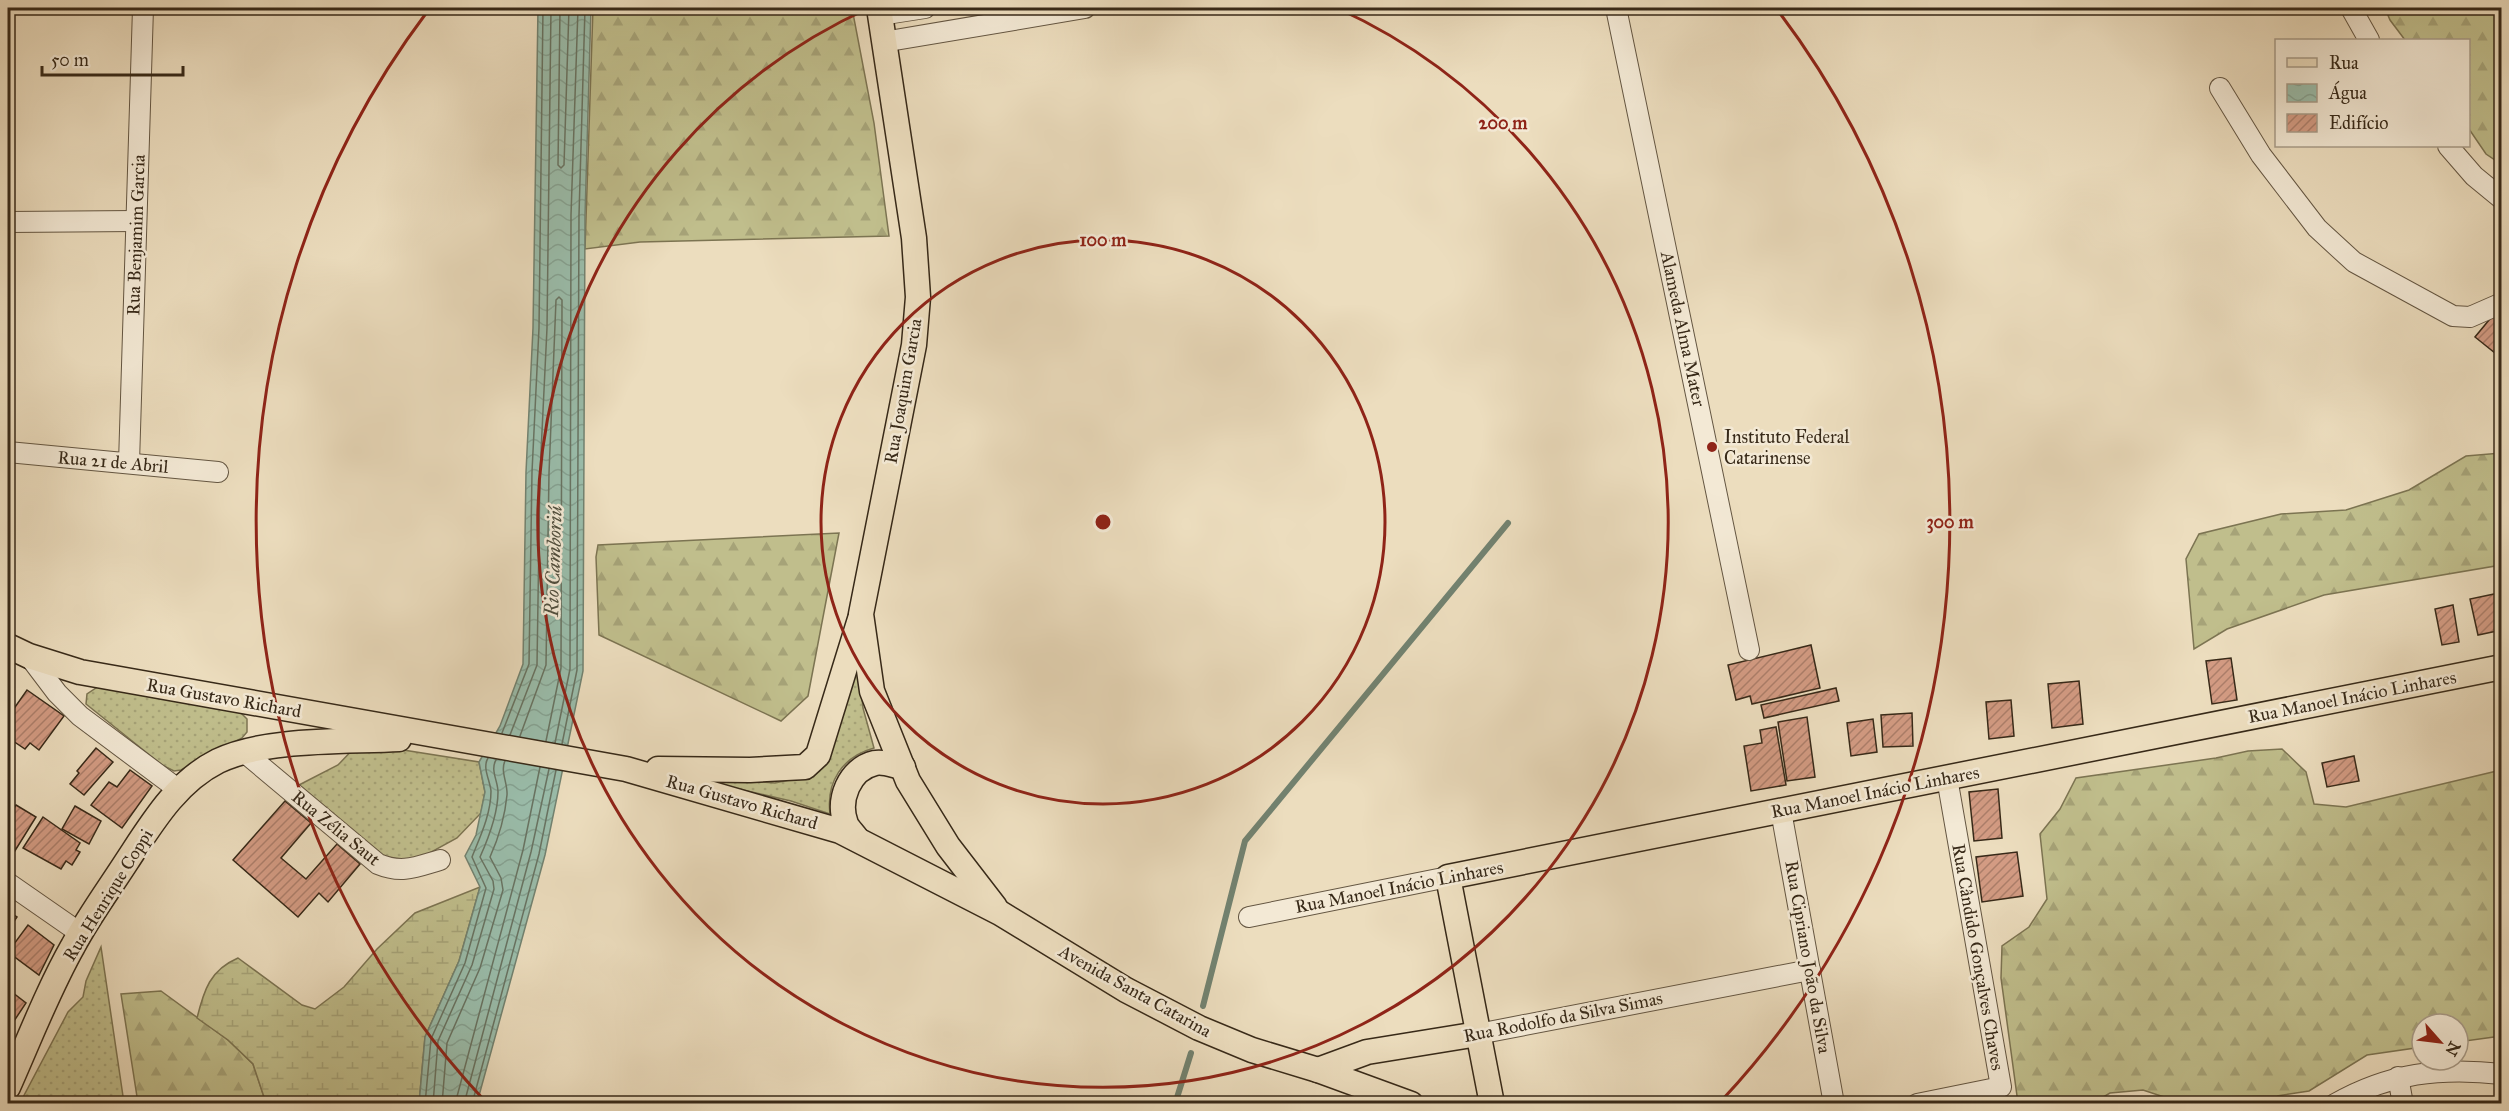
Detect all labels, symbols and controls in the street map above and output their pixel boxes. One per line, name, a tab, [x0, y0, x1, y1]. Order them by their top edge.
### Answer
scale bar	[42, 39, 183, 77]
legend	[2275, 39, 2470, 147]
text: 50 m	[51, 49, 89, 71]
text: Rua	[2329, 52, 2359, 74]
text: Água	[2328, 80, 2367, 105]
text: 200 m	[1479, 112, 1528, 134]
text: Edifício	[2329, 112, 2388, 134]
street label: Rua Benjamim Garcia	[122, 154, 150, 316]
text: 100 m	[1080, 229, 1127, 251]
street label: Alameda Alma Mater	[1656, 248, 1710, 409]
street label: Rua Joaquim Garcia	[879, 316, 928, 465]
place label: Instituto Federal Catarinense	[1724, 426, 1849, 469]
marker: Instituto Federal Catarinense	[1705, 440, 1719, 454]
street label: Rua 21 de Abril	[57, 446, 169, 478]
water label: Rio Camboriú	[539, 505, 567, 618]
text: 300 m	[1926, 511, 1974, 534]
centre of rings	[1093, 512, 1113, 532]
street label: Rua Manoel Inácio Linhares	[2246, 666, 2458, 728]
street label: Rua Gustavo Richard	[145, 674, 303, 722]
street label: Rua Manoel Inácio Linhares	[1769, 761, 1981, 823]
street label: Rua Gustavo Richard	[664, 770, 820, 834]
street label: Rua Zélia Saut	[287, 786, 385, 871]
street label: Rua Henrique Coppi	[58, 825, 158, 966]
street label: Rua Cândido Gonçalves Chaves	[1947, 842, 2009, 1072]
street label: Rua Manoel Inácio Linhares	[1293, 856, 1505, 918]
street label: Rua Cipriano João da Silva	[1779, 859, 1836, 1056]
street label: Avenida Santa Catarina	[1054, 939, 1215, 1042]
street label: Rua Rodolfo da Silva Simas	[1462, 987, 1664, 1047]
north arrow	[2410, 1012, 2470, 1072]
text: N	[2441, 1038, 2464, 1060]

